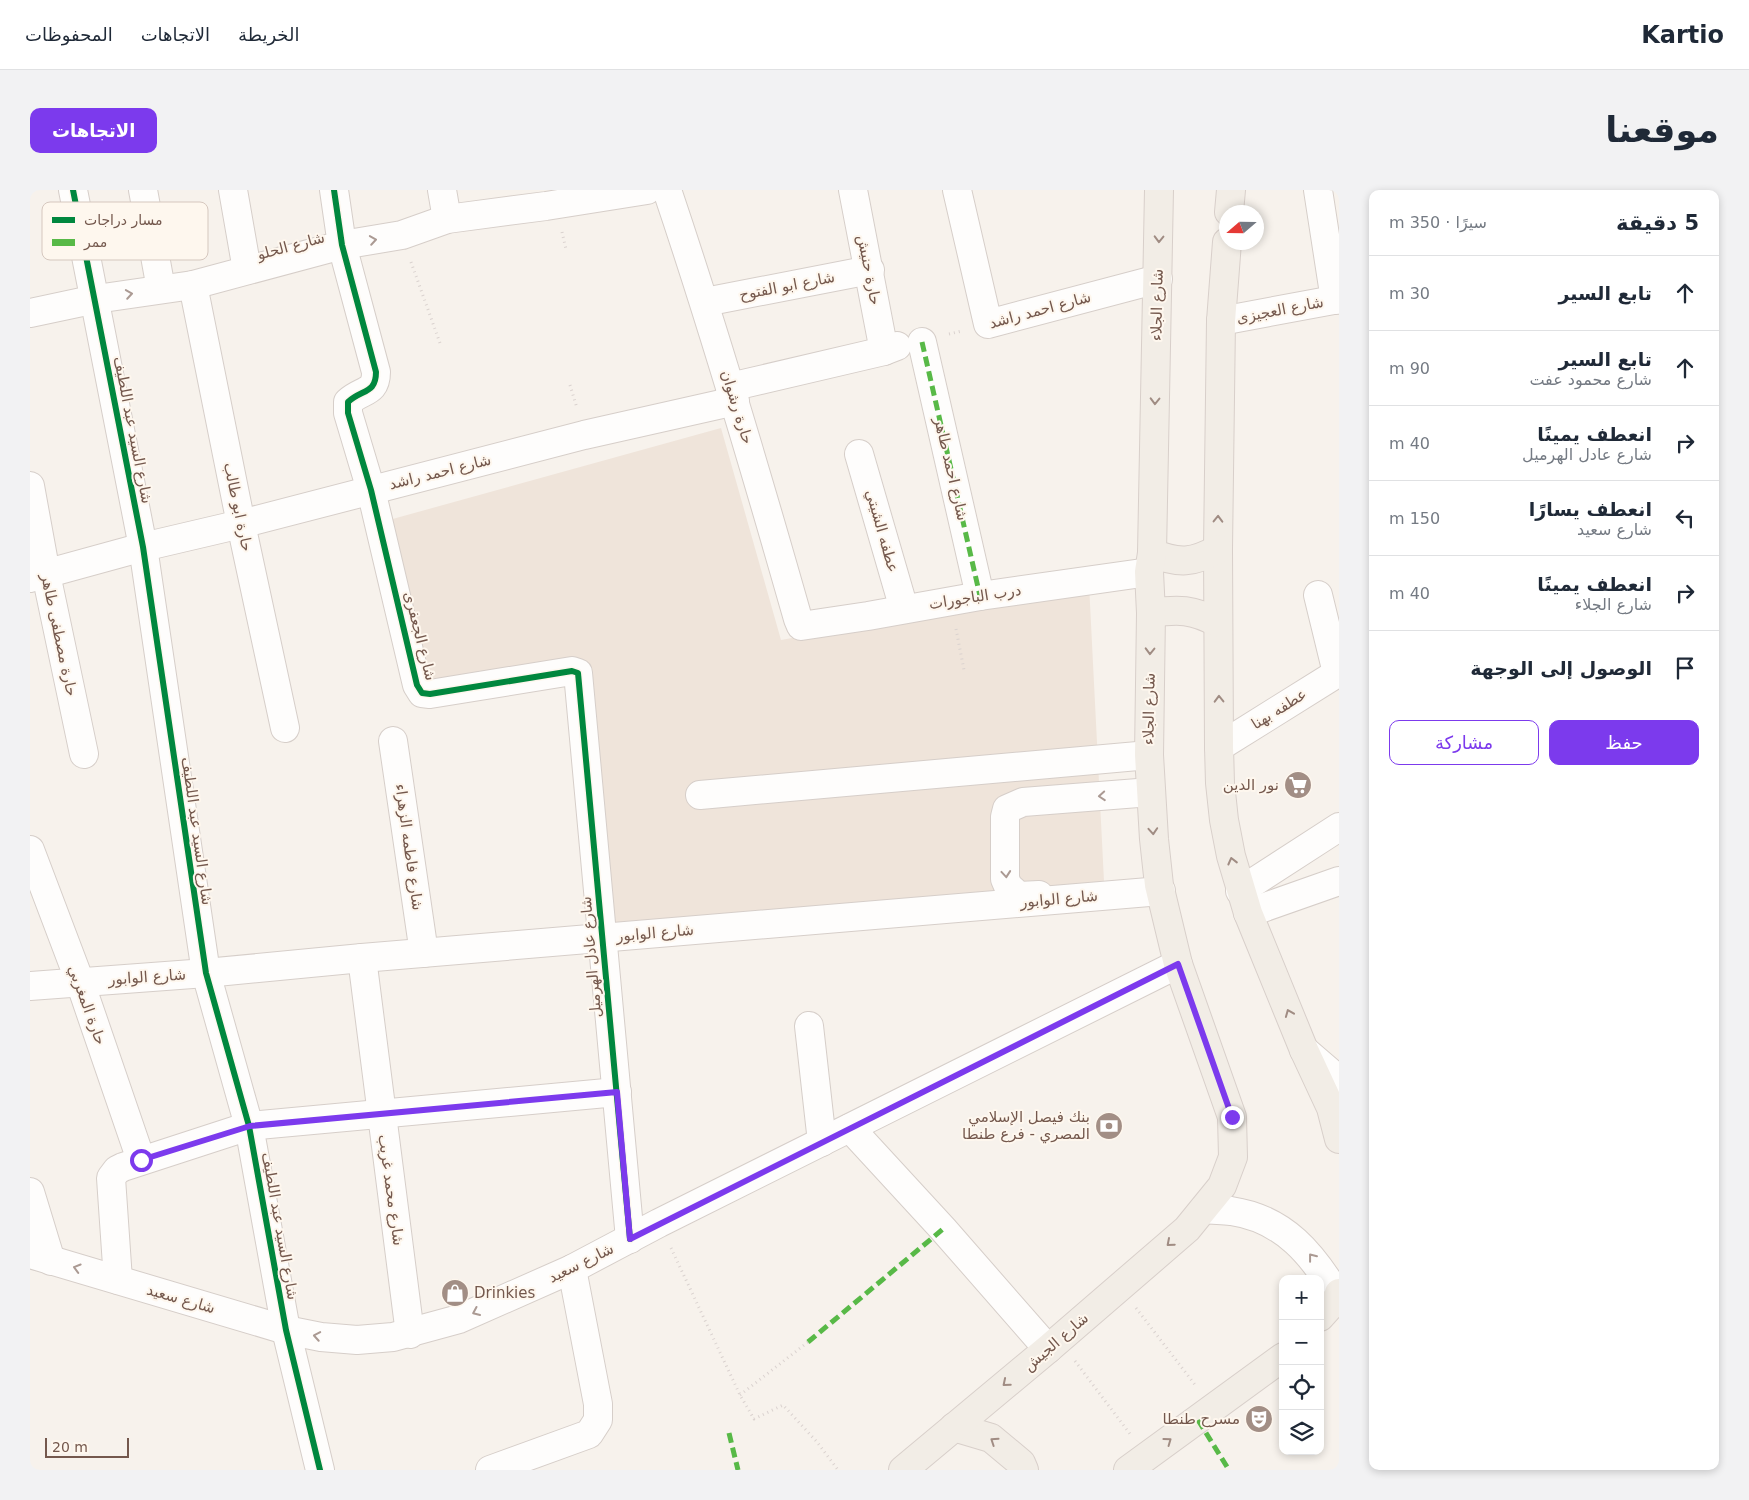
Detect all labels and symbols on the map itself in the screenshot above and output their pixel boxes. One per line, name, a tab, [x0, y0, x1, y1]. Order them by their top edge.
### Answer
legend	[42, 202, 208, 260]
north arrow	[1219, 205, 1264, 250]
text: مسار دراجات	[84, 212, 162, 229]
street label: شارع الحلو	[254, 228, 327, 264]
street label: حارة حنيش	[853, 233, 885, 307]
text: ممر	[83, 234, 107, 251]
one-way arrow	[1153, 235, 1164, 243]
one-way arrow	[369, 236, 378, 246]
street label: شارع ابو الفتوح	[738, 268, 836, 304]
street label: شارع الجلاء	[1147, 269, 1167, 341]
street label: شارع احمد راشد	[987, 288, 1093, 332]
one-way arrow	[125, 289, 134, 299]
street label: شارع العجيزى	[1235, 293, 1325, 327]
street label: شارع السيد عبد اللطيف	[110, 355, 156, 505]
street label: حارة رشوان	[717, 368, 757, 446]
one-way arrow	[1150, 398, 1160, 405]
street label: شارع احمد طاهر	[930, 415, 972, 522]
street label: شارع احمد راشد	[387, 451, 493, 493]
street label: حارة ابو طالب	[220, 461, 256, 553]
street label: عطفه الشيتي	[861, 488, 902, 575]
one-way arrow	[1213, 515, 1223, 523]
street label: حارة مصطفى طاهر	[37, 571, 81, 698]
street label: درب الباجورات	[928, 581, 1022, 613]
street label: شارع الجعفرى	[400, 589, 440, 683]
one-way arrow	[1145, 647, 1155, 655]
street label: شارع الجلاء	[1139, 673, 1159, 745]
street label: عطفه بهنا	[1248, 685, 1310, 733]
one-way arrow	[1213, 695, 1224, 703]
street label: شارع السيد عبد اللطيف	[178, 756, 216, 906]
supermarket icon: نور الدين	[1283, 770, 1313, 800]
place label: نور الدين	[1223, 776, 1279, 794]
street label: شارع فاطمه الزهراء	[391, 783, 427, 911]
one-way arrow	[1098, 790, 1106, 801]
one-way arrow	[1148, 827, 1159, 835]
one-way arrow	[1227, 856, 1238, 865]
one-way arrow	[1000, 871, 1011, 879]
street label: شارع الوابور	[1018, 887, 1099, 911]
street label: شارع عادل الهرميل	[577, 896, 605, 1018]
street label: شارع الوابور	[614, 921, 695, 945]
street label: حارة المغربي	[63, 963, 110, 1048]
street label: شارع الوابور	[107, 965, 187, 989]
one-way arrow	[1284, 1009, 1295, 1018]
route end	[1221, 1106, 1244, 1129]
place label: بنك فيصل الإسلامي المصري - فرع طنطا	[962, 1108, 1090, 1144]
bank icon: بنك فيصل الإسلامي المصري - فرع طنطا	[1094, 1111, 1124, 1141]
street label: شارع محمد غريب	[374, 1133, 408, 1247]
route start	[130, 1149, 153, 1172]
street label: شارع السيد عبد اللطيف	[258, 1151, 302, 1301]
one-way arrow	[1166, 1238, 1175, 1247]
street label: شارع سعيد	[545, 1239, 617, 1287]
one-way arrow	[1309, 1254, 1318, 1263]
one-way arrow	[73, 1264, 82, 1274]
shop icon: Drinkies	[440, 1278, 470, 1308]
street label: شارع سعيد	[145, 1281, 217, 1317]
place label: Drinkies	[474, 1284, 535, 1302]
one-way arrow	[472, 1306, 481, 1316]
street label: شارع الجيش	[1020, 1309, 1092, 1375]
one-way arrow	[313, 1332, 322, 1342]
one-way arrow	[1003, 1378, 1012, 1387]
theatre icon: مسرح طنطا	[1244, 1404, 1274, 1434]
place label: مسرح طنطا	[1163, 1410, 1240, 1428]
scale bar	[45, 1435, 129, 1458]
one-way arrow	[990, 1438, 1000, 1447]
one-way arrow	[1162, 1439, 1171, 1447]

